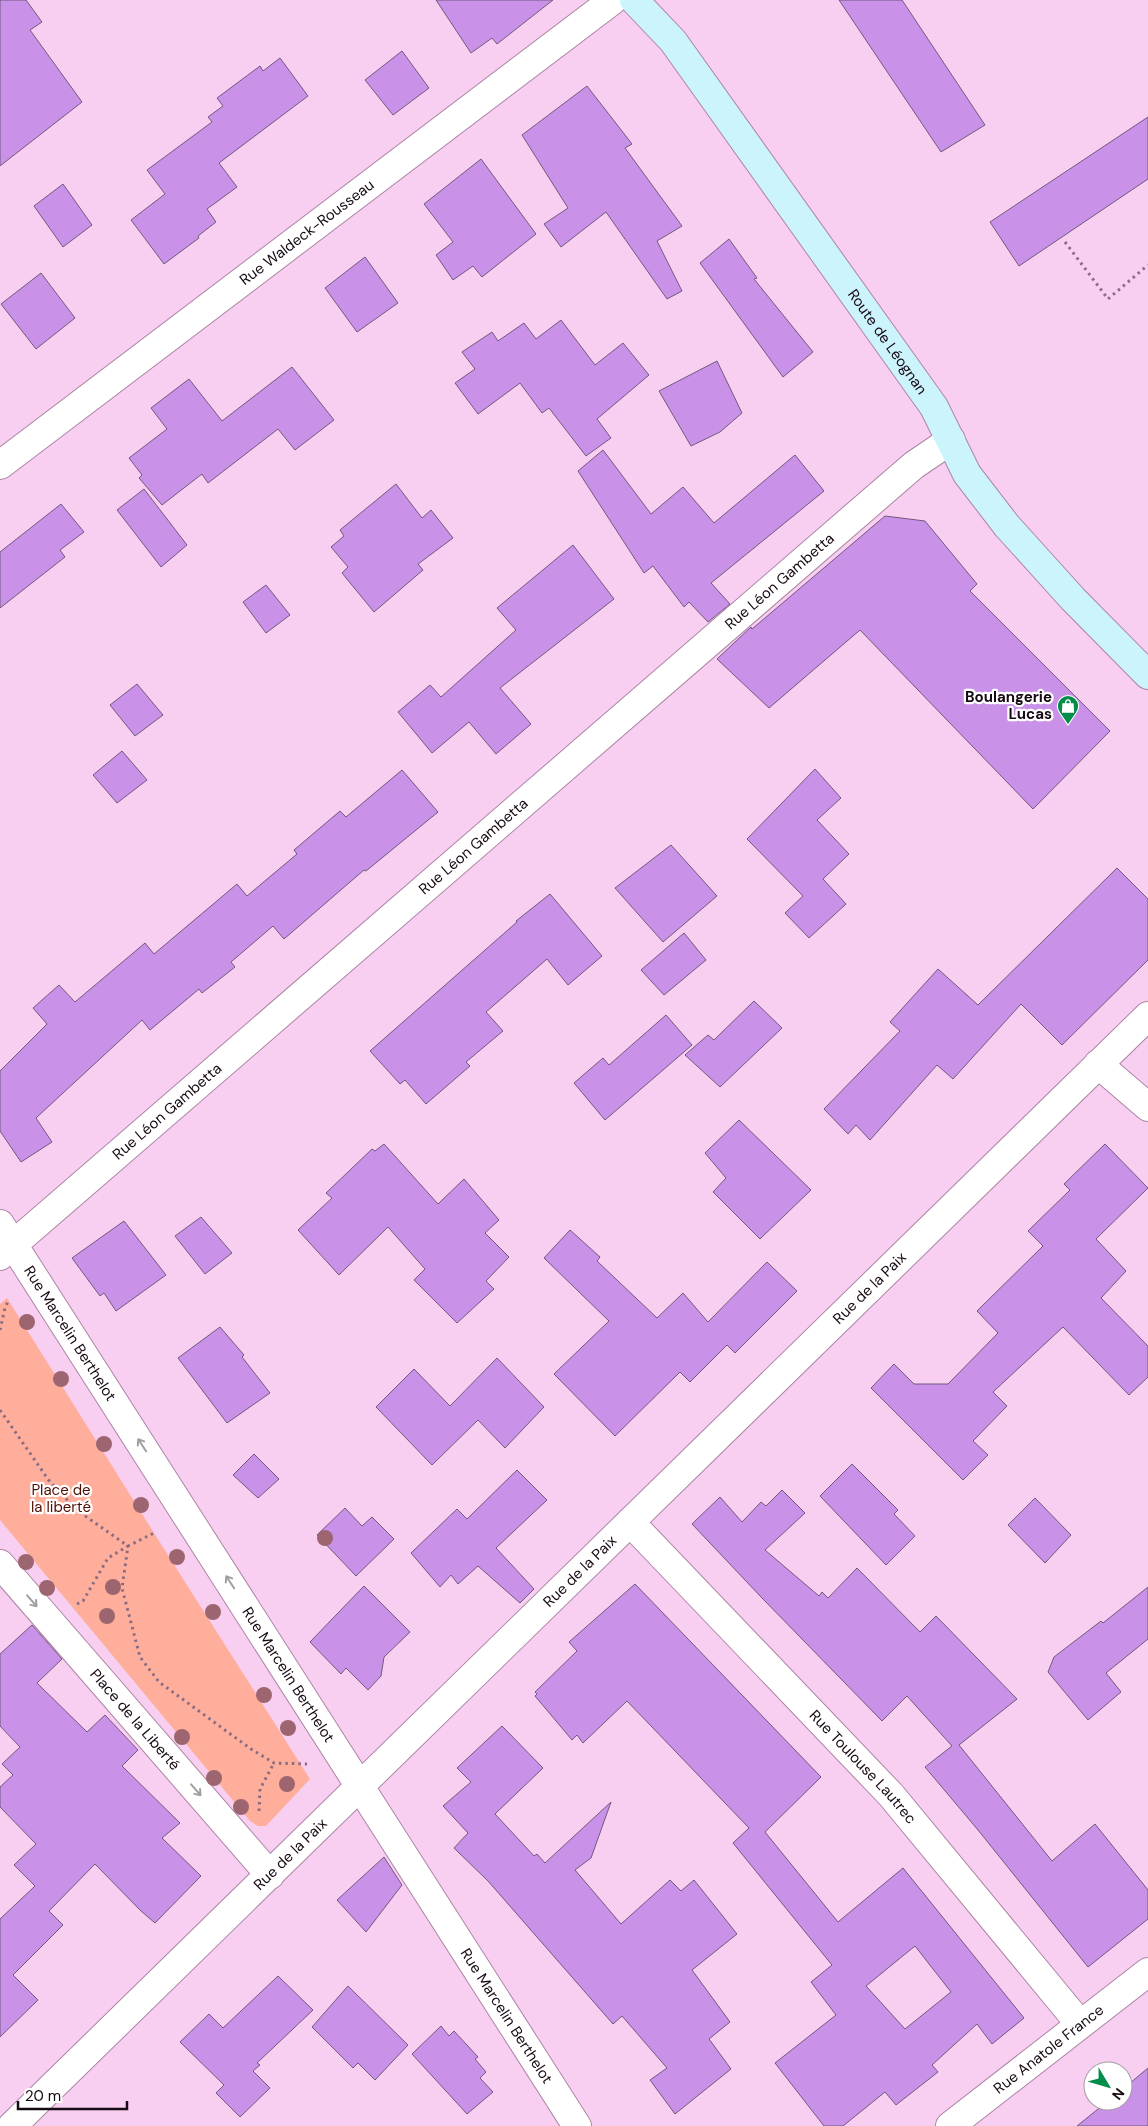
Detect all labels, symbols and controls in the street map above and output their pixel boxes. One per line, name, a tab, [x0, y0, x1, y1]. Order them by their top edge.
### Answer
street label: Rue Waldeck-Rousseau	[235, 175, 378, 290]
street label: Route de Léognan	[843, 285, 932, 398]
street label: Rue Léon Gambetta	[721, 529, 838, 634]
place label: Boulangerie Lucas	[965, 687, 1052, 724]
shop icon: Boulangerie Lucas	[1056, 694, 1080, 725]
street label: Rue Léon Gambetta	[415, 794, 532, 899]
street label: Rue Léon Gambetta	[108, 1059, 226, 1164]
street label: Rue de la Paix	[829, 1247, 911, 1328]
street label: Rue Marcelin Berthelot	[19, 1262, 121, 1405]
one-way arrow	[137, 1438, 148, 1452]
park label: Place de la liberté	[31, 1480, 91, 1517]
street label: Rue de la Paix	[539, 1530, 621, 1611]
one-way arrow	[225, 1575, 235, 1589]
one-way arrow	[26, 1594, 38, 1607]
street label: Rue Marcelin Berthelot	[238, 1603, 339, 1746]
street label: Place de la Liberté	[86, 1665, 185, 1774]
street label: Rue Toulouse Lautrec	[805, 1706, 921, 1828]
one-way arrow	[190, 1783, 201, 1796]
street label: Rue de la Paix	[249, 1813, 332, 1895]
street label: Rue Marcelin Berthelot	[456, 1944, 557, 2087]
street label: Rue Anatole France	[989, 2000, 1108, 2098]
north arrow	[1083, 2061, 1133, 2111]
scale bar	[18, 2078, 126, 2110]
text: N	[1108, 2084, 1128, 2104]
text: 20 m	[25, 2086, 61, 2106]

